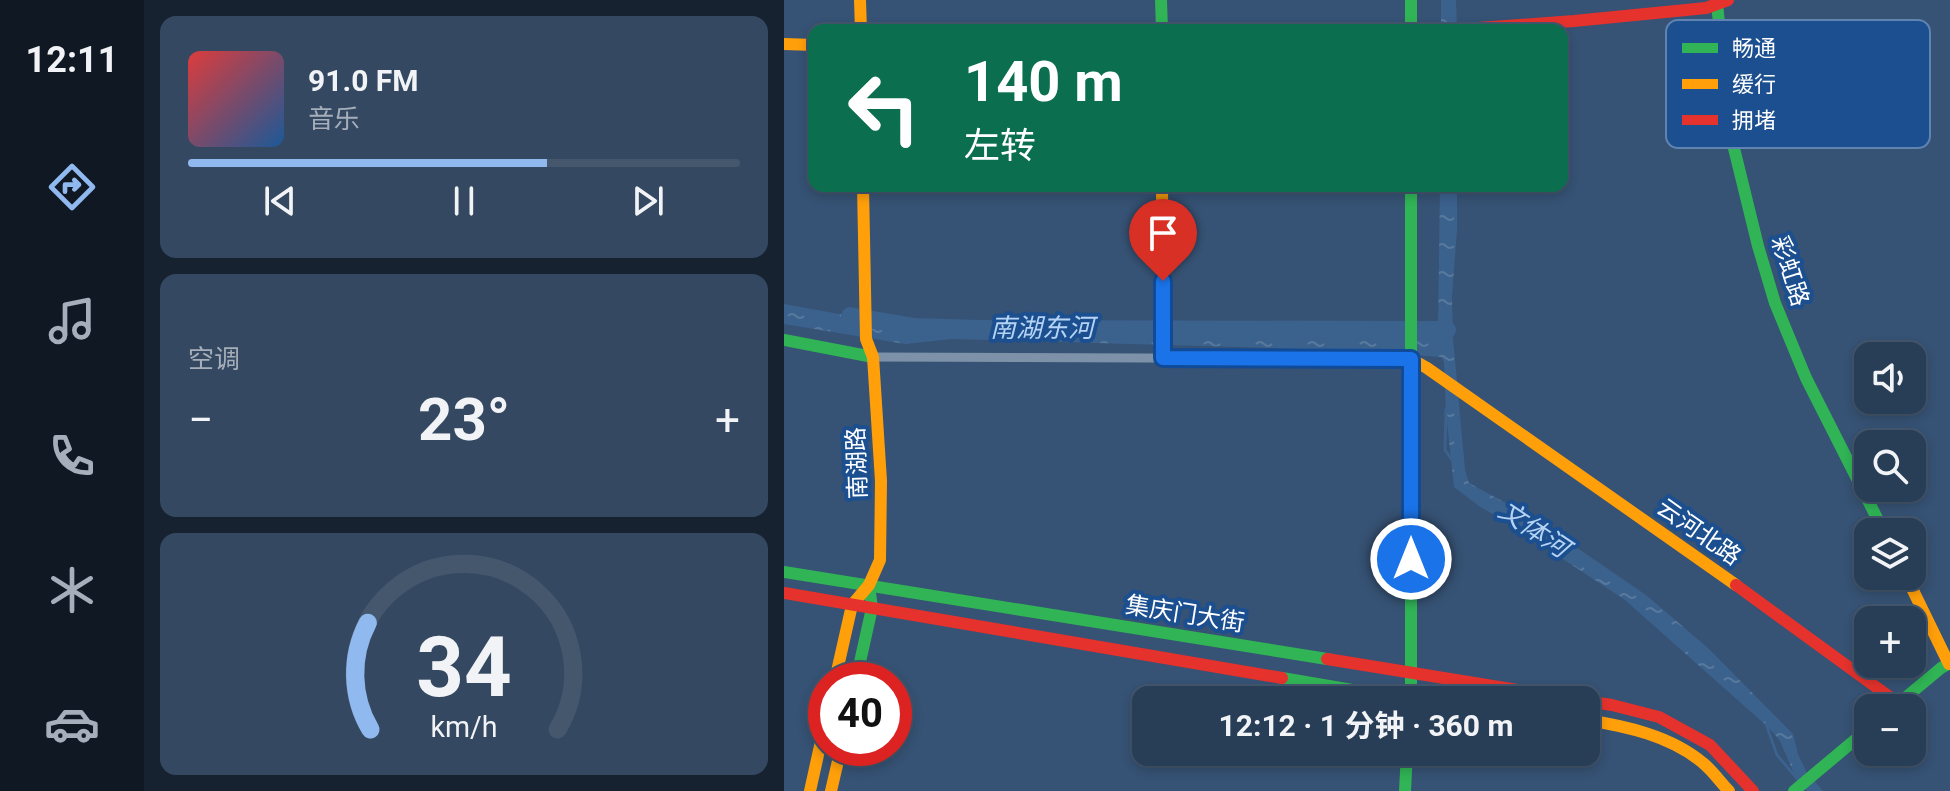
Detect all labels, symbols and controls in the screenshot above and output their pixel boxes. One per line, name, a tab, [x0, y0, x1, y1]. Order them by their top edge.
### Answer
legend	[1666, 20, 1930, 148]
text: 畅通	[1732, 36, 1776, 61]
text: 12:11	[26, 39, 118, 81]
text: 140 m	[964, 49, 1123, 115]
icon: left	[832, 56, 936, 160]
text: 91.0 FM	[308, 63, 419, 98]
text: 缓行	[1732, 72, 1776, 97]
text: 音乐	[308, 104, 360, 134]
text: 拥堵	[1732, 108, 1776, 133]
text: 左转	[964, 125, 1036, 167]
icon: directions	[44, 159, 100, 215]
icon: previous	[258, 179, 302, 223]
icon: pause	[442, 179, 486, 223]
icon: next	[626, 179, 670, 223]
pin	[1129, 199, 1197, 281]
icon: arrive	[1141, 211, 1185, 255]
street label: 彩虹路	[1766, 232, 1814, 310]
icon: music	[44, 293, 100, 349]
water label: 南湖东河	[990, 313, 1099, 343]
map controls	[1854, 342, 1926, 766]
button: sound	[1854, 342, 1926, 414]
text: 空调	[188, 344, 240, 374]
text: 23°	[418, 384, 510, 455]
text: −	[188, 394, 213, 446]
text: +	[715, 394, 740, 446]
street label: 南湖路	[842, 427, 872, 499]
icon: phone	[44, 428, 100, 484]
button: search	[1854, 430, 1926, 502]
street label: 云河北路	[1652, 493, 1746, 571]
water label: 文体河	[1493, 495, 1579, 566]
position arrow	[1369, 517, 1453, 601]
button: layers	[1854, 518, 1926, 590]
icon: climate	[44, 562, 100, 618]
street label: 集庆门大街	[1124, 591, 1246, 637]
button: +	[1854, 606, 1926, 678]
text: 34	[416, 618, 512, 715]
speed limit sign: 40	[808, 662, 912, 766]
button: −	[1854, 694, 1926, 766]
icon: car	[44, 696, 100, 752]
text: 12:12 · 1 分钟 · 360 m	[1219, 708, 1513, 743]
text: km/h	[430, 710, 498, 744]

